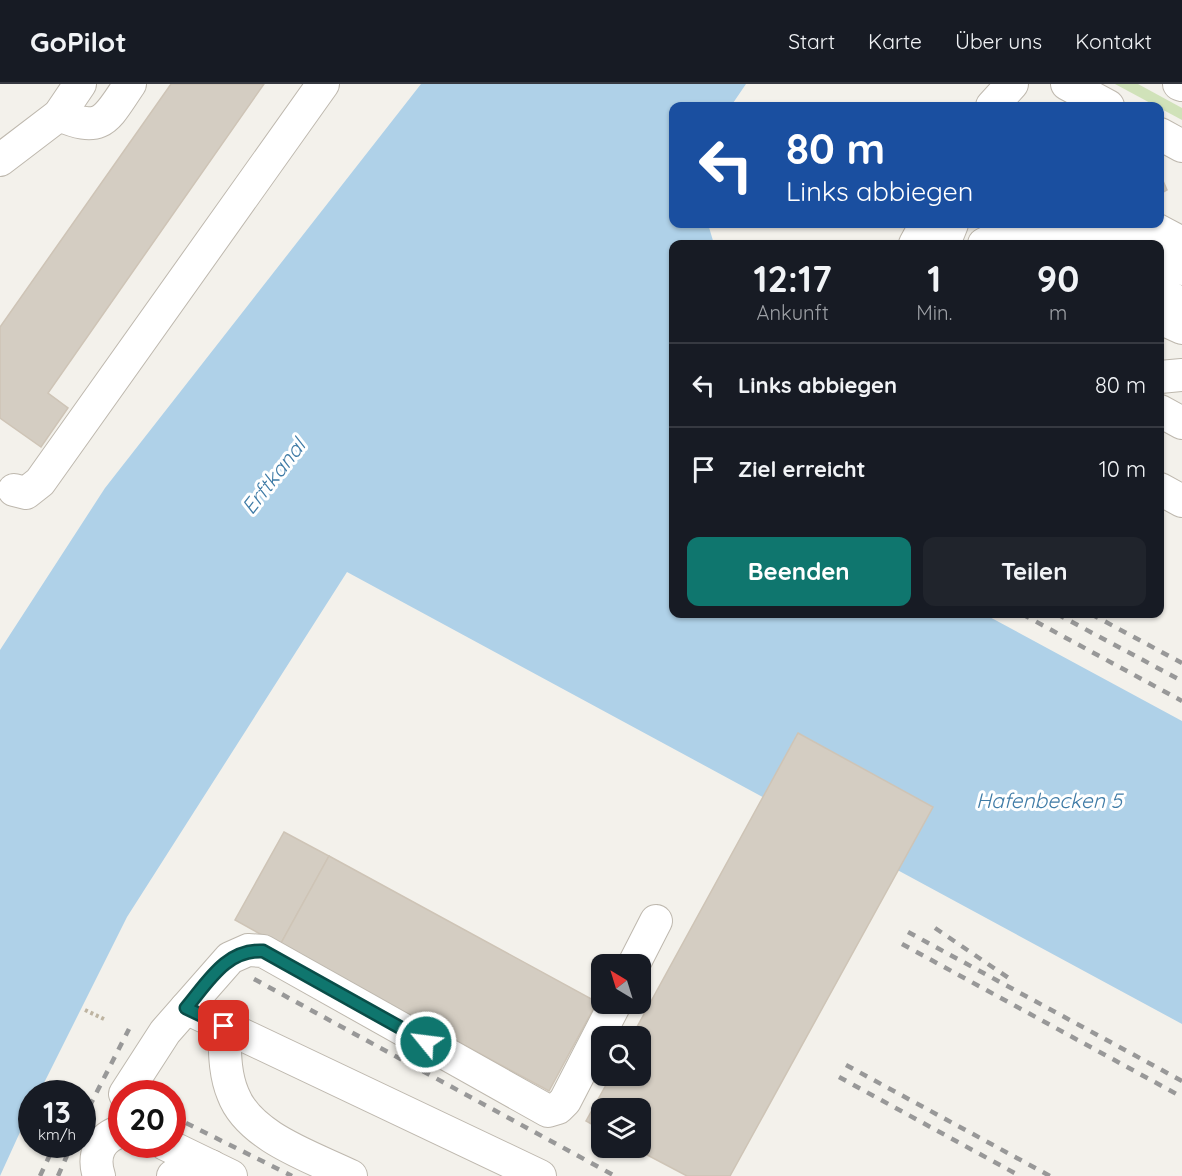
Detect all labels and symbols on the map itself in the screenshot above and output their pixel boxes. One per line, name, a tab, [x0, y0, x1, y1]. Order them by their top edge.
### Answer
water label: Erftkanal	[236, 431, 312, 519]
water label: Hafenbecken 5	[976, 787, 1125, 813]
north arrow	[591, 954, 651, 1014]
pin	[198, 1000, 249, 1051]
position arrow	[394, 1010, 458, 1074]
speed limit sign: 20	[108, 1080, 186, 1158]

